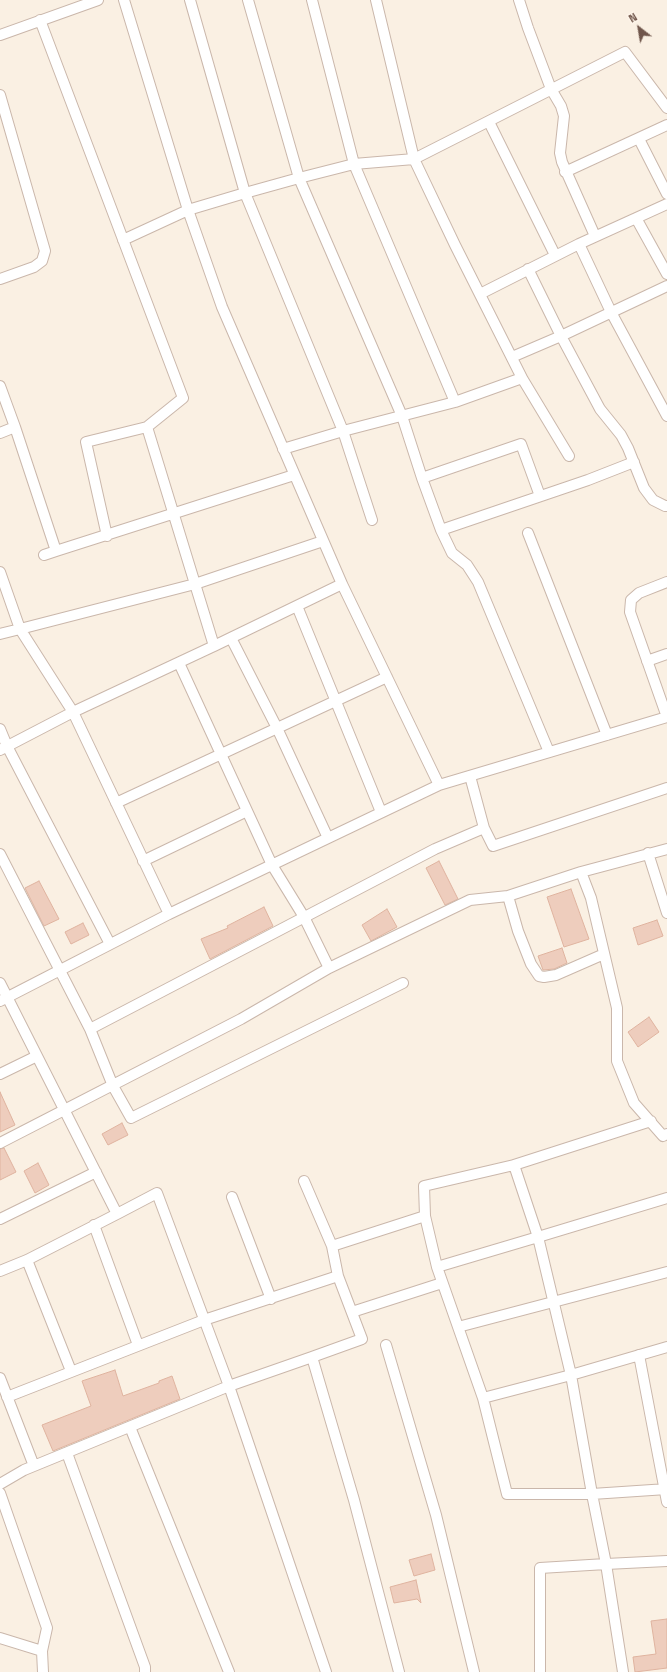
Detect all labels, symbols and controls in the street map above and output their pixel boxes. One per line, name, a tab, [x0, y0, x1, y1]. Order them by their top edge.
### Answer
north arrow	[619, 8, 659, 48]
text: N	[625, 9, 640, 27]

